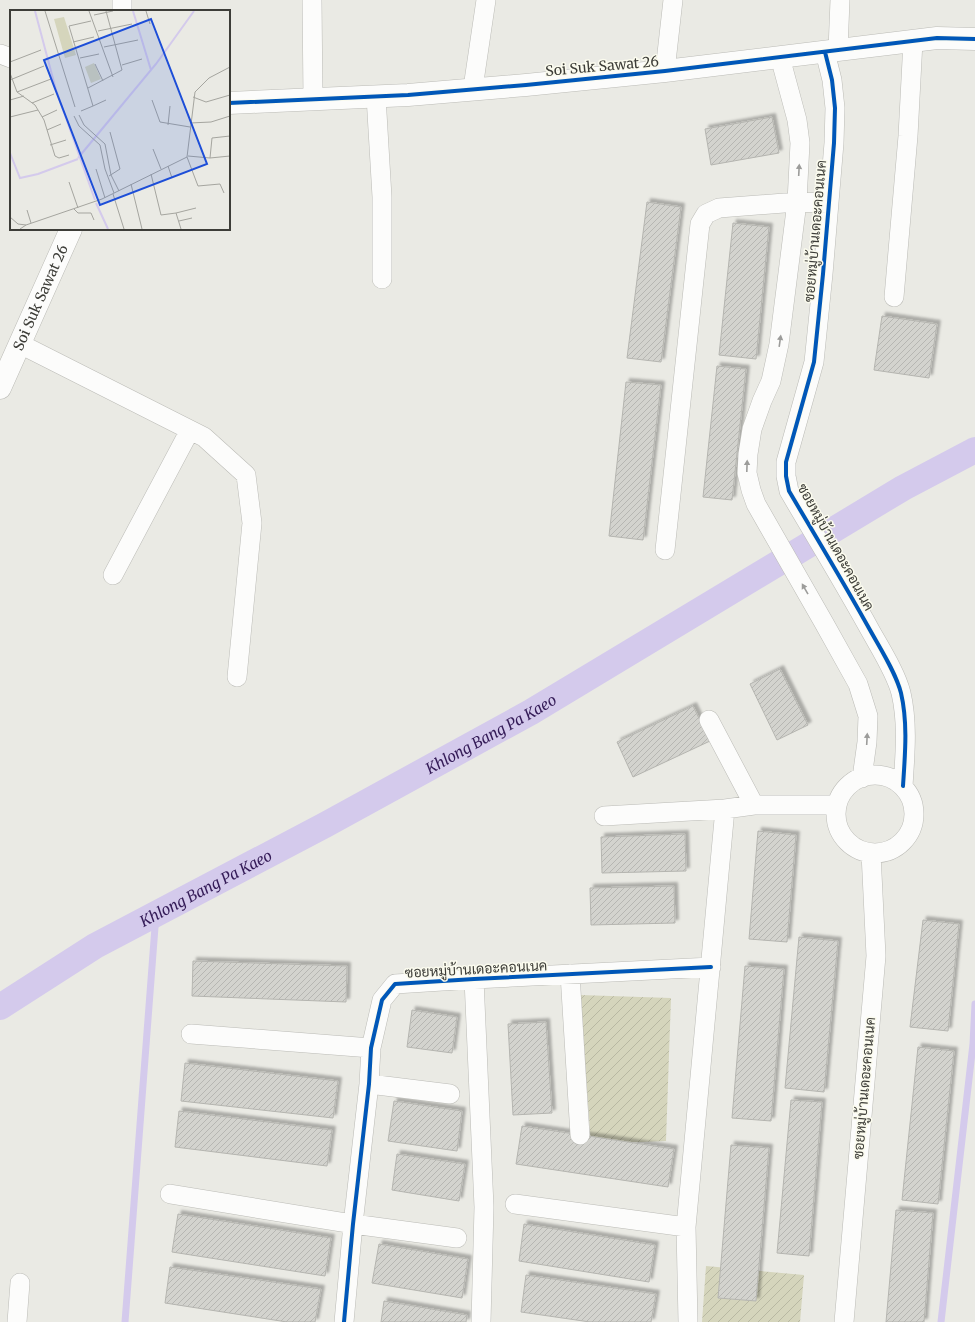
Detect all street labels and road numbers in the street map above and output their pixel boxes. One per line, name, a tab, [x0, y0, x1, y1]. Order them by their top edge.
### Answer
street label: Soi Suk Sawat 26	[545, 52, 659, 80]
street label: ซอยหมู่บ้านเดอะคอนเนค	[800, 159, 831, 303]
street label: Soi Suk Sawat 26	[9, 242, 72, 353]
street label: ซอยหมู่บ้านเดอะคอนเนค	[793, 480, 878, 614]
street label: ซอยหมู่บ้านเดอะคอนเนค	[404, 956, 548, 983]
street label: ซอยหมู่บ้านเดอะคอนเนค	[849, 1016, 880, 1160]

